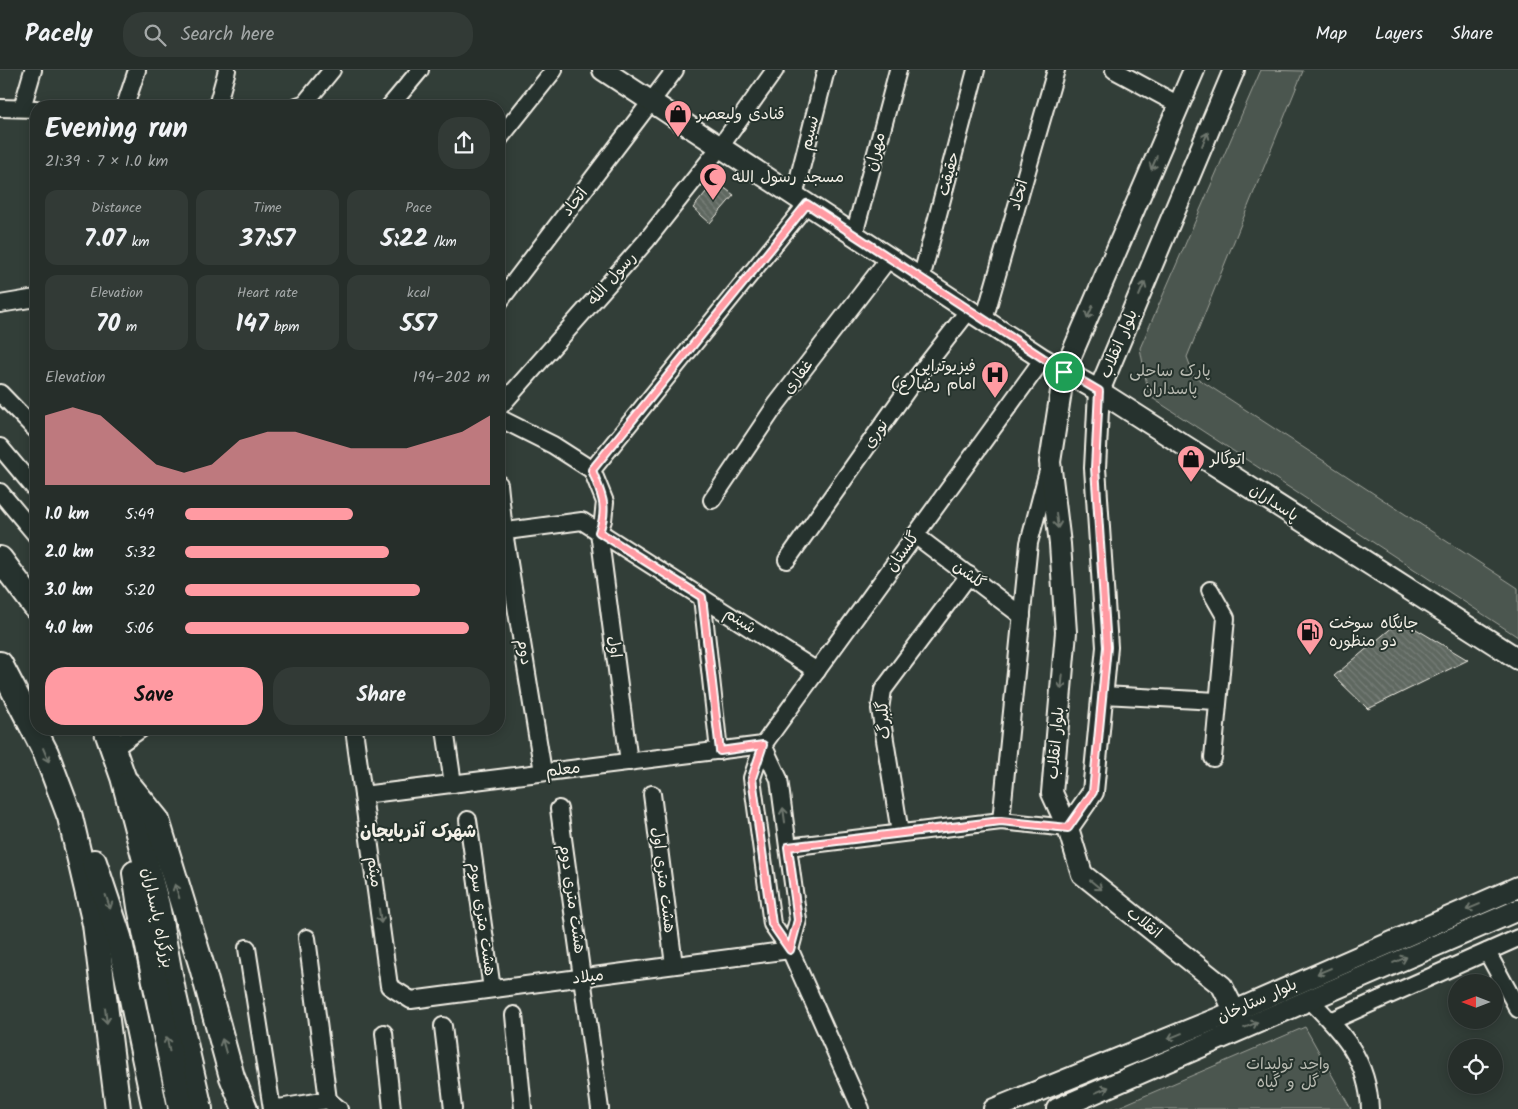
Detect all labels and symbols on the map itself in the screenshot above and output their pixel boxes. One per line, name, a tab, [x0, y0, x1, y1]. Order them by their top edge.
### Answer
shop icon: قنادی ولیعصر	[663, 99, 693, 138]
place label: قنادی ولیعصر	[695, 102, 785, 127]
street label: نسیم	[794, 113, 826, 153]
street label: مهران	[859, 130, 893, 174]
one-way arrow	[1201, 132, 1211, 147]
street label: حقیقت	[931, 149, 967, 199]
one-way arrow	[1149, 155, 1159, 170]
mosque icon: مسجد رسول الله	[698, 162, 728, 201]
place label: مسجد رسول الله	[732, 165, 844, 190]
street label: اتحاد	[1003, 177, 1035, 213]
street label: اتحاد	[556, 182, 594, 222]
street label: رسول الله	[581, 246, 643, 312]
one-way arrow	[1138, 282, 1147, 297]
one-way arrow	[1084, 304, 1094, 319]
street label: بلوار انقلاب	[1093, 306, 1145, 382]
pin	[1043, 351, 1085, 393]
street label: غفاری	[777, 354, 819, 400]
place label: فیزیوتراپی امام رضا(ع)	[891, 354, 976, 397]
park label: پارک ساحلی پاسداران	[1129, 359, 1211, 402]
hospital icon: فیزیوتراپی امام رضا(ع)	[980, 360, 1010, 399]
street label: نوری	[857, 414, 895, 454]
shop icon: اتوگالر	[1176, 444, 1206, 483]
place label: اتوگالر	[1208, 447, 1245, 472]
street label: پاسداران	[1244, 478, 1304, 528]
one-way arrow	[1052, 512, 1062, 528]
street label: گلستان	[880, 526, 926, 577]
street label: گلشن	[947, 554, 991, 596]
street label: شبنم	[719, 601, 761, 641]
place label: جایگاه سوخت دو منظوره	[1329, 611, 1418, 654]
fuel station icon: جایگاه سوخت دو منظوره	[1295, 617, 1325, 656]
street label: اول	[600, 635, 628, 659]
street label: دوم	[510, 637, 538, 667]
one-way arrow	[1057, 674, 1066, 690]
street label: گلبرگ	[870, 700, 898, 740]
street label: بلوار انقلاب	[1040, 706, 1072, 780]
one-way arrow	[41, 747, 51, 762]
street label: معلم	[544, 755, 582, 785]
one-way arrow	[778, 808, 788, 824]
district label: شهرک آذربایجان	[360, 818, 476, 847]
street label: هشت متری اول	[644, 826, 682, 934]
street label: هشت متری دوم	[552, 843, 592, 955]
street label: میثم	[359, 855, 389, 889]
street label: هشت متری سوم	[462, 860, 502, 978]
street label: بزرگراه پاسداران	[134, 865, 180, 971]
one-way arrow	[1089, 880, 1102, 891]
one-way arrow	[172, 883, 182, 899]
one-way arrow	[103, 894, 113, 910]
street label: انقلاب	[1121, 901, 1167, 945]
one-way arrow	[1466, 902, 1481, 912]
one-way arrow	[375, 907, 385, 923]
one-way arrow	[1392, 955, 1407, 965]
street label: میلاد	[571, 963, 605, 991]
one-way arrow	[1317, 967, 1332, 977]
street label: بلوار ستارخان	[1213, 972, 1301, 1030]
north arrow	[1448, 974, 1502, 1029]
one-way arrow	[101, 1008, 111, 1024]
one-way arrow	[1243, 1019, 1258, 1029]
one-way arrow	[1168, 1031, 1183, 1041]
one-way arrow	[162, 1036, 172, 1052]
one-way arrow	[218, 1039, 228, 1055]
park label: واحد تولیدات گل و گیاه	[1246, 1052, 1330, 1095]
one-way arrow	[1094, 1084, 1109, 1094]

